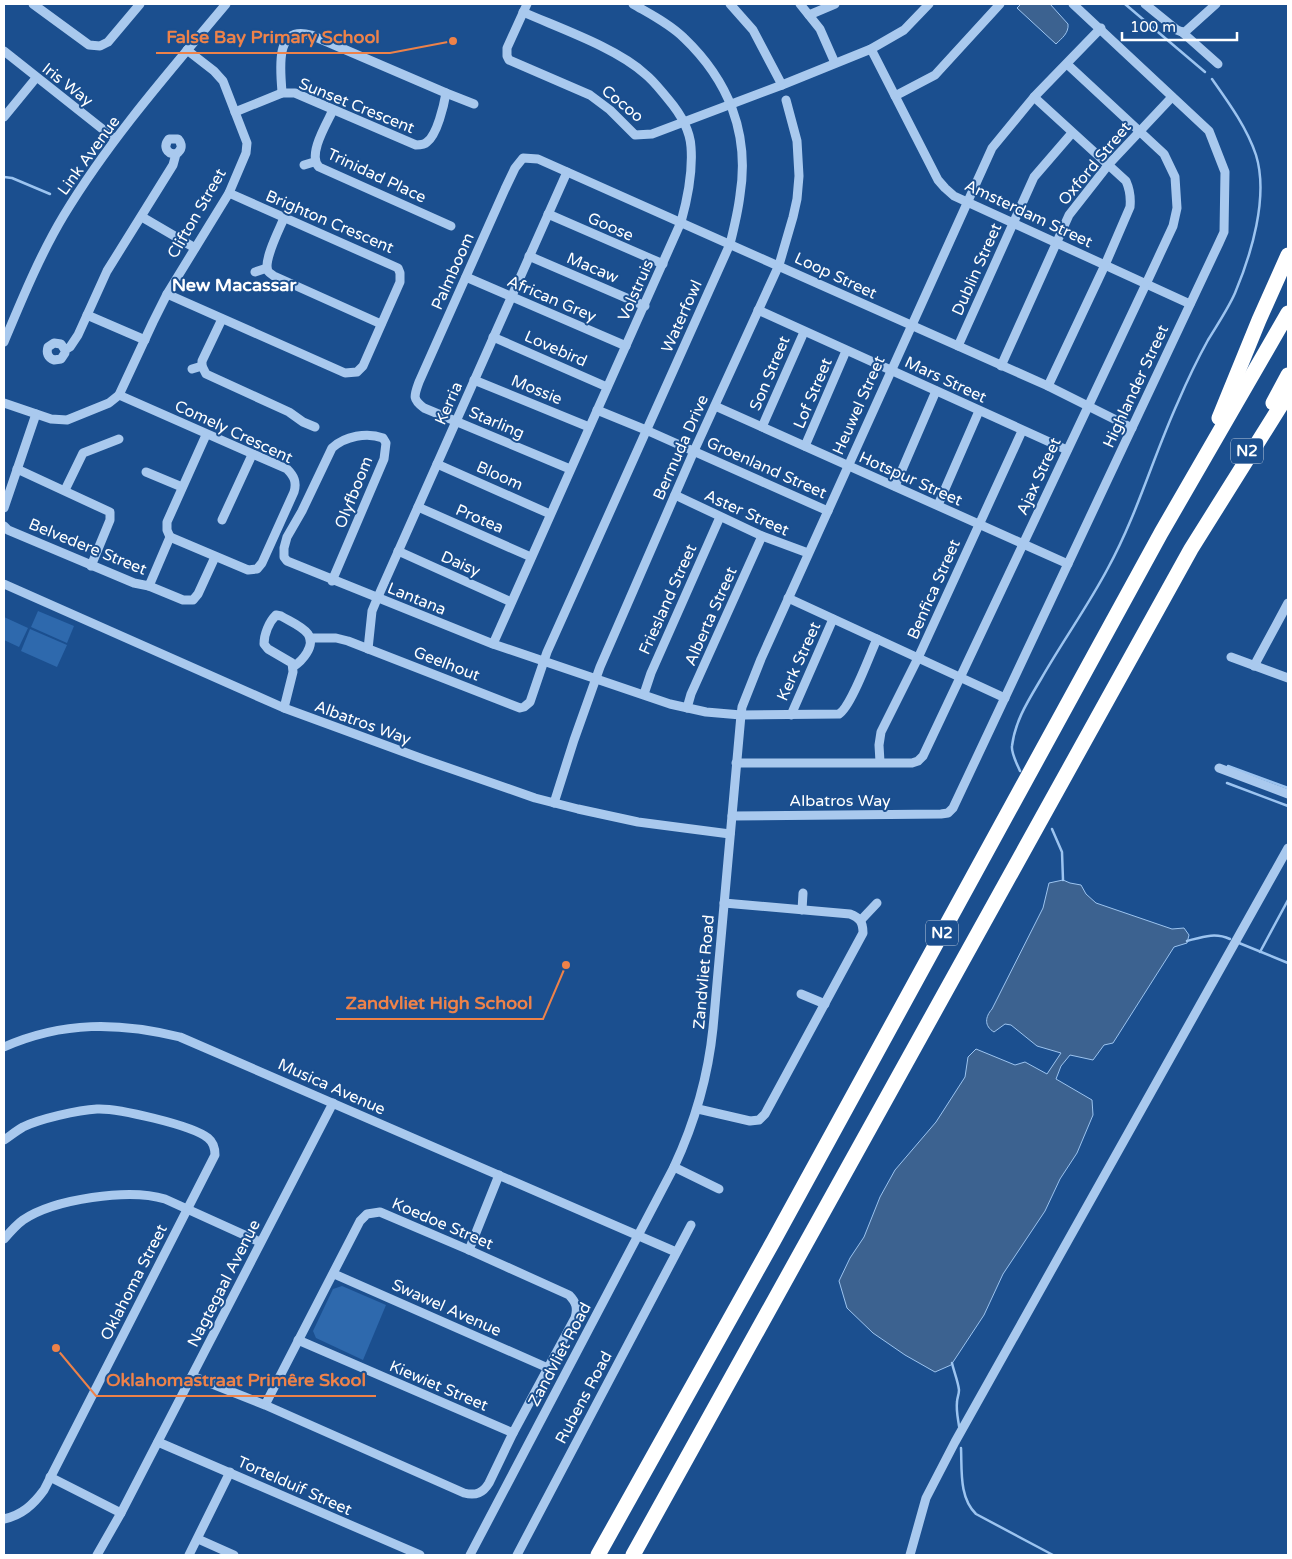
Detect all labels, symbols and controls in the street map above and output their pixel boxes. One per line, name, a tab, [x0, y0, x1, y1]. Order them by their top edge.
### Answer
scale bar	[1122, 10, 1237, 42]
text: 100 m	[1130, 18, 1176, 36]
callout: False Bay Primary School	[156, 20, 390, 53]
text: False Bay Primary School	[166, 26, 380, 48]
street label: Iris Way	[38, 59, 97, 111]
street label: Sunset Crescent	[296, 74, 417, 138]
street label: Cocoo	[597, 81, 648, 127]
street label: Link Avenue	[53, 112, 124, 199]
street label: Oxford Street	[1054, 118, 1136, 210]
street label: Trinidad Place	[324, 144, 429, 208]
street label: Clifton Street	[163, 165, 231, 262]
street label: Amsterdam Street	[961, 176, 1096, 252]
street label: Brighton Crescent	[263, 186, 397, 258]
street label: Goose	[584, 208, 637, 246]
street label: Dublin Street	[948, 220, 1006, 319]
street label: Palmboom	[427, 230, 479, 313]
street label: Macaw	[564, 248, 622, 288]
street label: Loop Street	[791, 248, 880, 304]
street label: Volstruis	[614, 257, 658, 324]
street label: African Grey	[504, 271, 600, 327]
district label: New Macassar	[172, 274, 297, 296]
street label: Waterfowl	[657, 277, 707, 356]
street label: Highlander Street	[1099, 322, 1173, 451]
street label: Lovebird	[521, 326, 590, 372]
street label: Son Street	[745, 333, 795, 414]
street label: Mars Street	[901, 352, 990, 408]
street label: Heuwel Street	[828, 353, 890, 458]
street label: Lof Street	[789, 355, 837, 432]
street label: Mossie	[508, 371, 565, 409]
street label: Kerria	[431, 379, 467, 428]
street label: Bermuda Drive	[649, 392, 713, 503]
street label: Comely Crescent	[171, 396, 296, 468]
street label: Starling	[466, 402, 527, 444]
street label: Groenland Street	[703, 432, 830, 503]
street label: Ajax Street	[1012, 434, 1066, 518]
road number: N2	[1231, 438, 1263, 464]
street label: Hotspur Street	[856, 447, 965, 511]
street label: Olyfboom	[330, 453, 377, 531]
street label: Bloom	[473, 457, 526, 495]
street label: Aster Street	[701, 485, 792, 540]
street label: Protea	[453, 500, 507, 538]
street label: Belvedere Street	[26, 514, 150, 580]
street label: Benfica Street	[903, 536, 965, 642]
street label: Friesland Street	[635, 541, 701, 658]
street label: Daisy	[438, 546, 484, 582]
street label: Alberta Street	[680, 564, 742, 669]
street label: Lantana	[384, 578, 449, 620]
street label: Kerk Street	[773, 619, 825, 704]
street label: Geelhout	[411, 642, 483, 686]
street label: Albatros Way	[312, 696, 414, 750]
street label: Albatros Way	[789, 791, 891, 811]
street label: Zandvliet Road	[689, 914, 719, 1030]
road number: N2	[926, 920, 958, 946]
callout: Zandvliet High School	[336, 986, 543, 1019]
text: Zandvliet High School	[345, 992, 533, 1014]
street label: Musica Avenue	[275, 1054, 388, 1120]
street label: Koedoe Street	[389, 1194, 496, 1254]
street label: Nagtegaal Avenue	[183, 1216, 265, 1351]
street label: Oklahoma Street	[96, 1221, 172, 1344]
street label: Swawel Avenue	[389, 1275, 504, 1341]
street label: Zandvliet Road	[524, 1299, 596, 1410]
street label: Rubens Road	[551, 1348, 617, 1447]
street label: Kiewiet Street	[386, 1356, 491, 1416]
callout: Oklahomastraat Primêre Skool	[96, 1363, 376, 1396]
text: Oklahomastraat Primêre Skool	[106, 1369, 366, 1391]
street label: Tortelduif Street	[234, 1452, 355, 1520]

